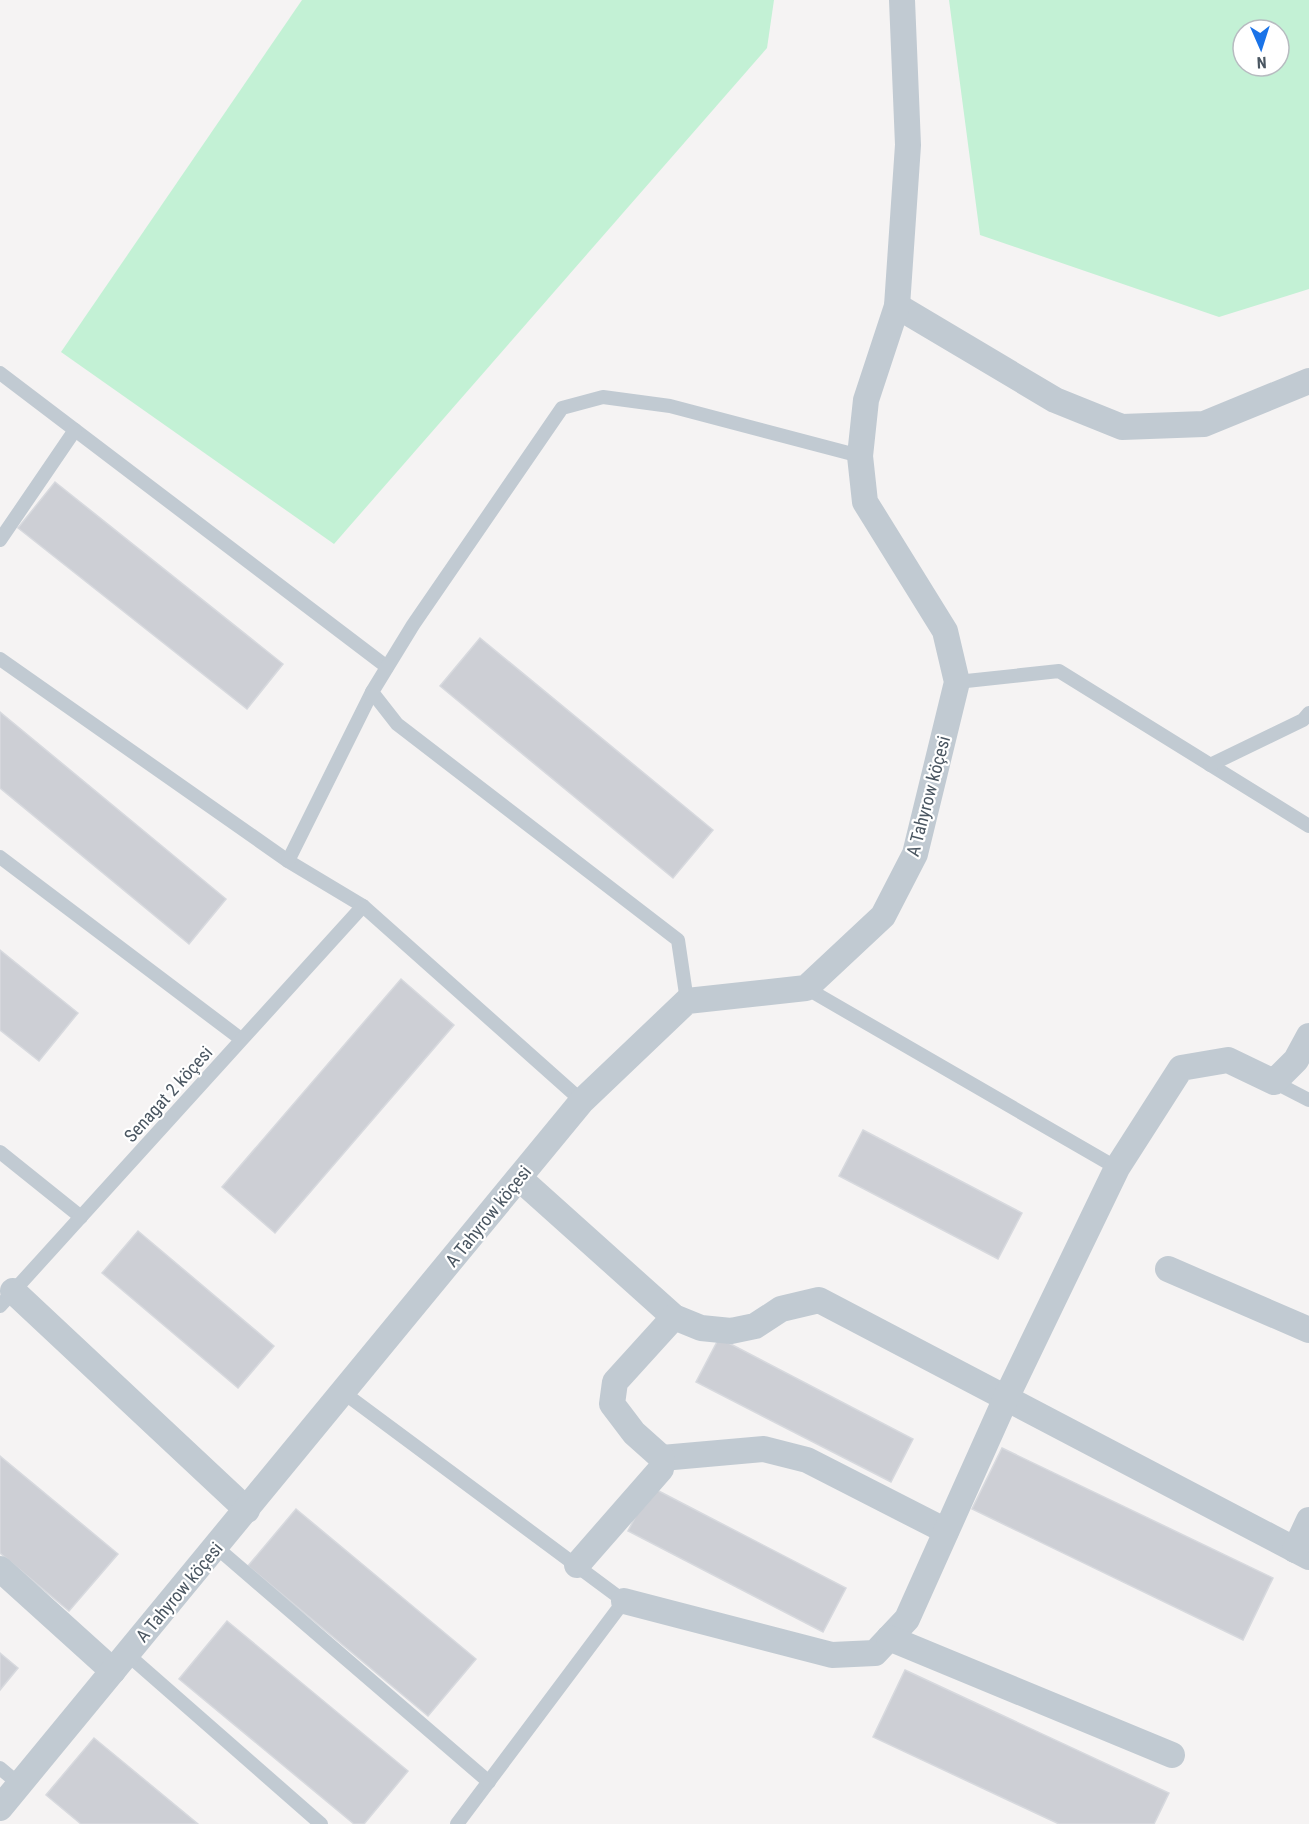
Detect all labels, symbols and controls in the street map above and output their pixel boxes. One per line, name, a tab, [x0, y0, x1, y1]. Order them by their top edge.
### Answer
north arrow	[1231, 18, 1291, 78]
text: N	[1256, 53, 1267, 72]
street label: A Tahyrow köçesi	[902, 734, 954, 858]
street label: Senagat 2 köçesi	[120, 1042, 216, 1146]
street label: A Tahyrow köçesi	[441, 1161, 535, 1271]
street label: A Tahyrow köçesi	[131, 1538, 227, 1646]

